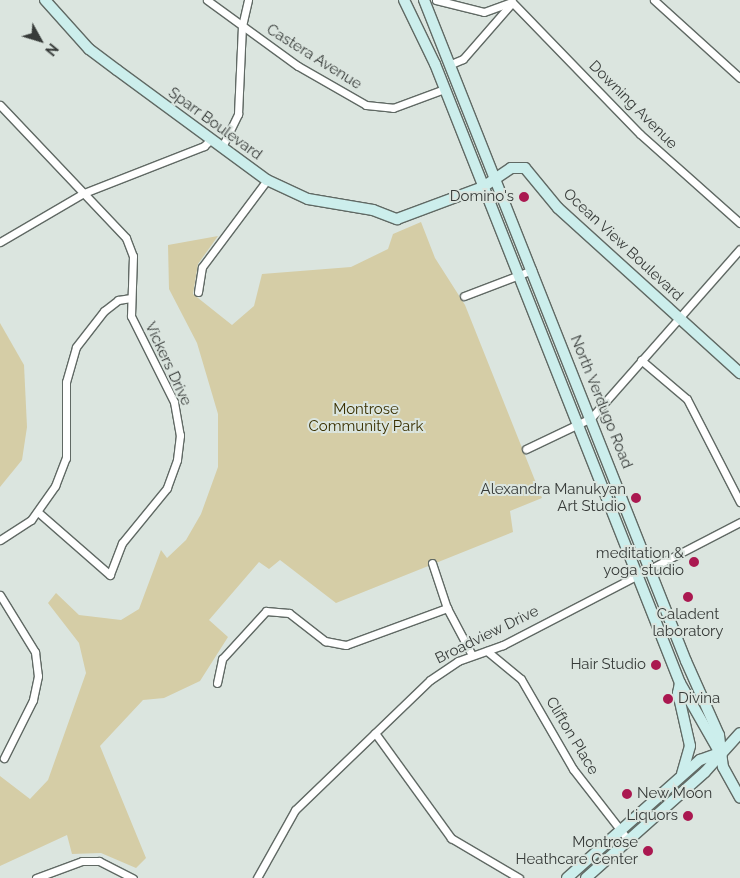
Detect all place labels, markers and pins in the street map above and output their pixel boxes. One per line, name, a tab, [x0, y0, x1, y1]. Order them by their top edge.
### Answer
place label: Domino's	[450, 188, 514, 206]
marker: Domino's	[518, 191, 530, 203]
place label: Alexandra Manukyan Art Studio	[481, 480, 626, 515]
marker: Alexandra Manukyan Art Studio	[630, 492, 642, 504]
place label: meditation & yoga studio	[596, 544, 684, 579]
marker: meditation & yoga studio	[688, 556, 700, 568]
marker: Caladent laboratory	[682, 591, 694, 603]
place label: Caladent laboratory	[653, 605, 723, 640]
place label: Hair Studio	[570, 656, 646, 674]
marker: Hair Studio	[650, 659, 662, 671]
place label: Divina	[678, 690, 720, 708]
marker: Divina	[662, 693, 674, 705]
place label: New Moon	[637, 785, 713, 803]
marker: New Moon	[621, 788, 633, 800]
place label: Liquors	[626, 807, 678, 825]
marker: Liquors	[682, 810, 694, 822]
place label: Montrose Heathcare Center	[516, 833, 638, 868]
marker: Montrose Heathcare Center	[642, 845, 654, 857]

